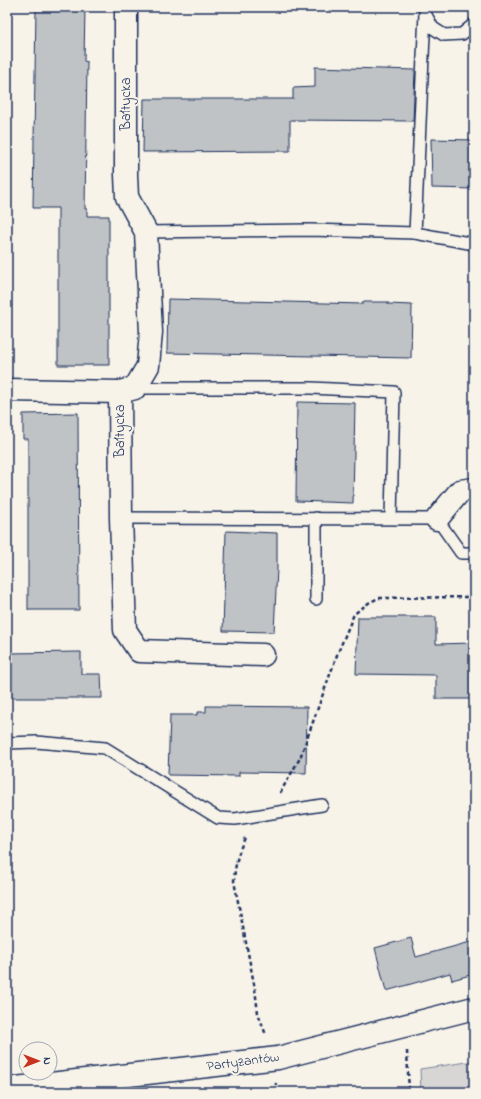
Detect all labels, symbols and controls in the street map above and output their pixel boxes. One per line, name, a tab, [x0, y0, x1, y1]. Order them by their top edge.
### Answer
street label: Bałtycka	[116, 78, 138, 131]
street label: Bałtycka	[110, 405, 132, 458]
north arrow	[18, 1041, 58, 1081]
street label: Partyzantów	[205, 1047, 281, 1078]
text: N	[39, 1057, 55, 1065]

